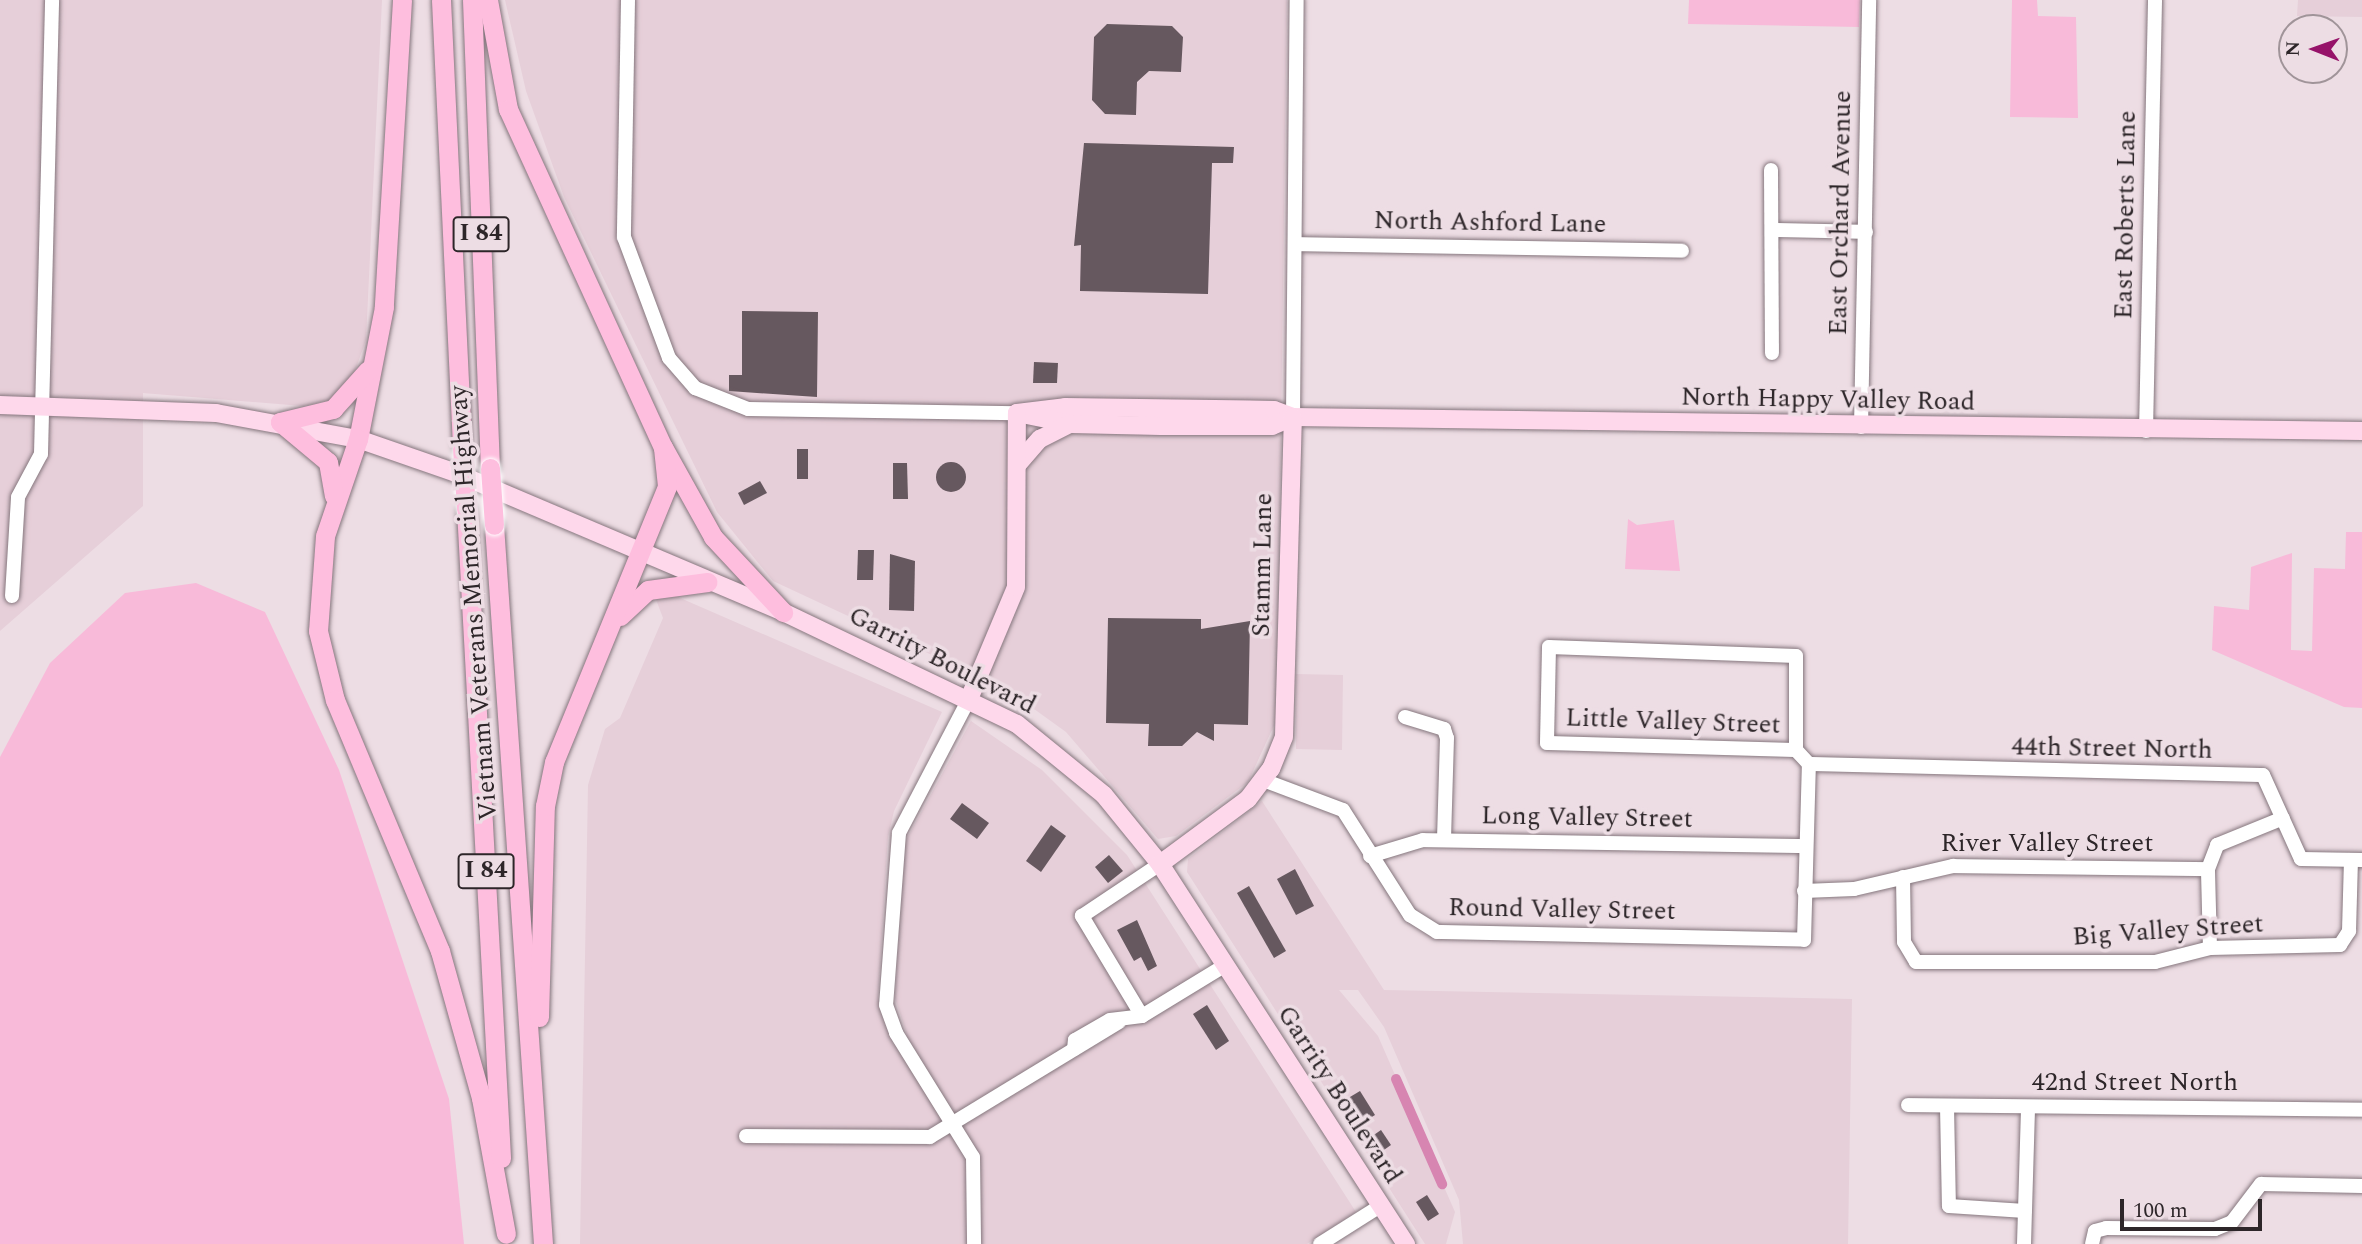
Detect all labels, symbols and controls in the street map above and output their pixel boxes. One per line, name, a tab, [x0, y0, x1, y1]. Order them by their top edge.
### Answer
north arrow	[2278, 14, 2348, 84]
text: N	[2279, 41, 2308, 57]
street label: East Orchard Avenue	[1823, 90, 1859, 336]
street label: East Roberts Lane	[2109, 110, 2143, 320]
street label: North Ashford Lane	[1373, 205, 1607, 241]
road number: I 84	[451, 214, 511, 255]
street label: North Happy Valley Road	[1681, 382, 1975, 418]
street label: Vietnam Veterans Memorial Highway	[443, 384, 505, 822]
street label: Stamm Lane	[1246, 493, 1280, 637]
street label: Garrity Boulevard	[843, 600, 1041, 722]
street label: Little Valley Street	[1565, 703, 1781, 741]
street label: 44th Street North	[2011, 732, 2213, 766]
street label: Long Valley Street	[1481, 801, 1693, 835]
street label: River Valley Street	[1941, 828, 2153, 860]
road number: I 84	[456, 850, 516, 892]
street label: Round Valley Street	[1448, 892, 1676, 928]
street label: Big Valley Street	[2071, 909, 2265, 953]
street label: Garrity Boulevard	[1270, 1000, 1408, 1190]
street label: 42nd Street North	[2032, 1067, 2238, 1099]
scale bar	[2124, 1184, 2266, 1228]
text: 100 m	[2133, 1195, 2188, 1227]

